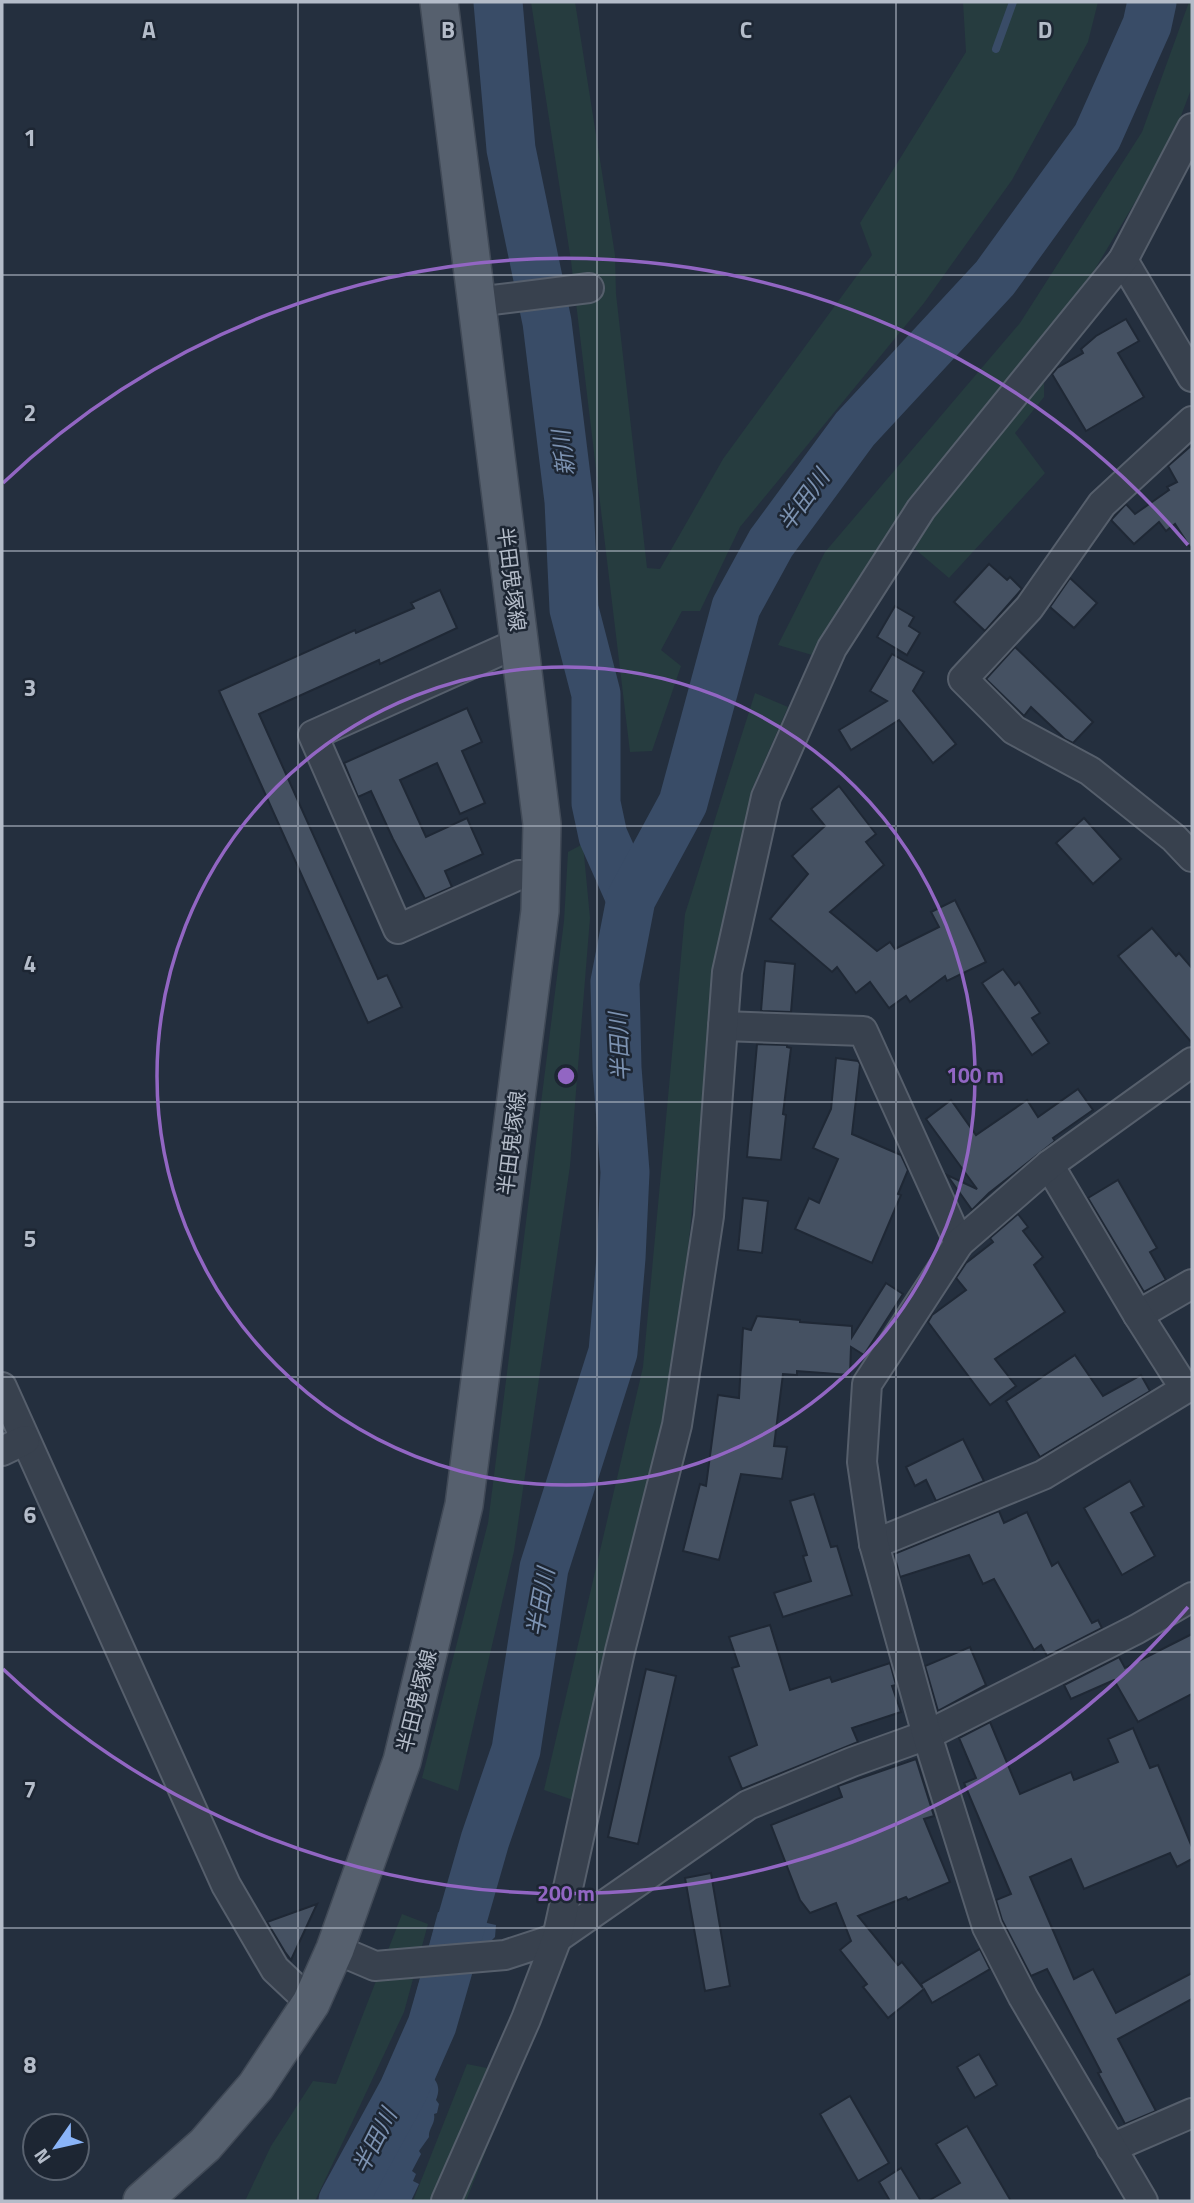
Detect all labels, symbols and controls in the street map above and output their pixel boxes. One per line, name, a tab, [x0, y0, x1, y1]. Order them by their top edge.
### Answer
text: A	[142, 12, 156, 47]
text: B	[441, 12, 455, 47]
text: C	[740, 12, 752, 47]
text: D	[1038, 12, 1052, 47]
text: 1	[24, 120, 36, 155]
text: 2	[24, 395, 36, 430]
water label: 新川	[542, 425, 583, 478]
water label: 半田川	[769, 459, 839, 538]
street label: 半田鬼塚線	[490, 525, 534, 633]
text: 3	[24, 670, 36, 705]
text: 4	[24, 946, 36, 981]
water label: 半田川	[600, 1009, 638, 1082]
text: 100 m	[946, 1059, 1004, 1091]
centre of rings	[554, 1064, 578, 1088]
street label: 半田鬼塚線	[489, 1089, 533, 1197]
text: 5	[24, 1221, 36, 1256]
text: 6	[24, 1497, 37, 1532]
water label: 半田川	[517, 1562, 564, 1639]
street label: 半田鬼塚線	[388, 1646, 444, 1756]
text: 7	[24, 1772, 36, 1807]
text: 200 m	[537, 1877, 595, 1909]
text: 8	[24, 2047, 37, 2082]
water label: 半田川	[343, 2100, 407, 2180]
north arrow	[21, 2112, 91, 2182]
text: N	[26, 2143, 57, 2170]

